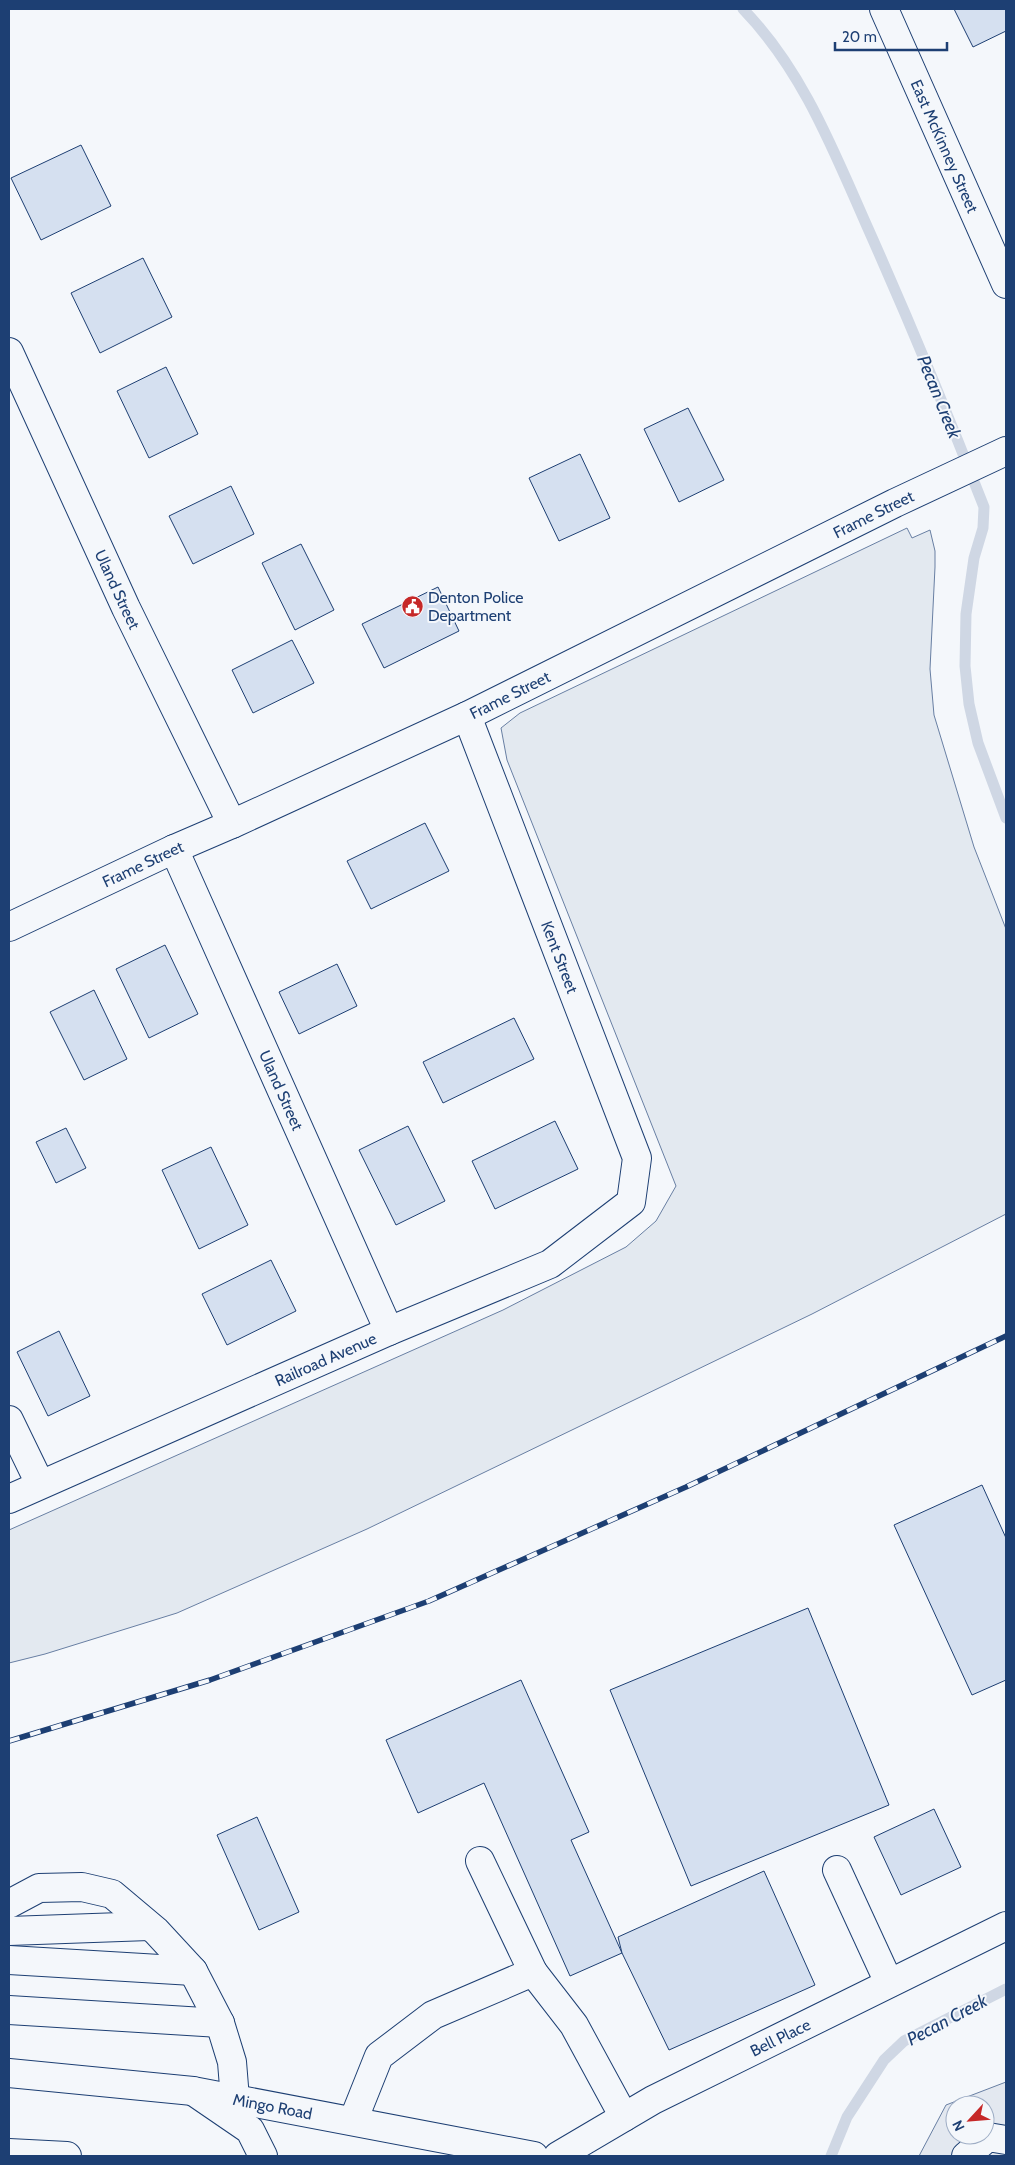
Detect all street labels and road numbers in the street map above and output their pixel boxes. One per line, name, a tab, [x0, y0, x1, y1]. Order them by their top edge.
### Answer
street label: East McKinney Street	[907, 77, 982, 216]
street label: Frame Street	[830, 486, 917, 542]
street label: Uland Street	[91, 547, 144, 633]
street label: Frame Street	[467, 667, 554, 723]
street label: Frame Street	[99, 837, 187, 891]
street label: Kent Street	[537, 918, 582, 996]
street label: Uland Street	[255, 1047, 307, 1134]
street label: Railroad Avenue	[272, 1329, 379, 1390]
street label: Bell Place	[747, 2015, 814, 2061]
street label: Mingo Road	[231, 2090, 314, 2124]

